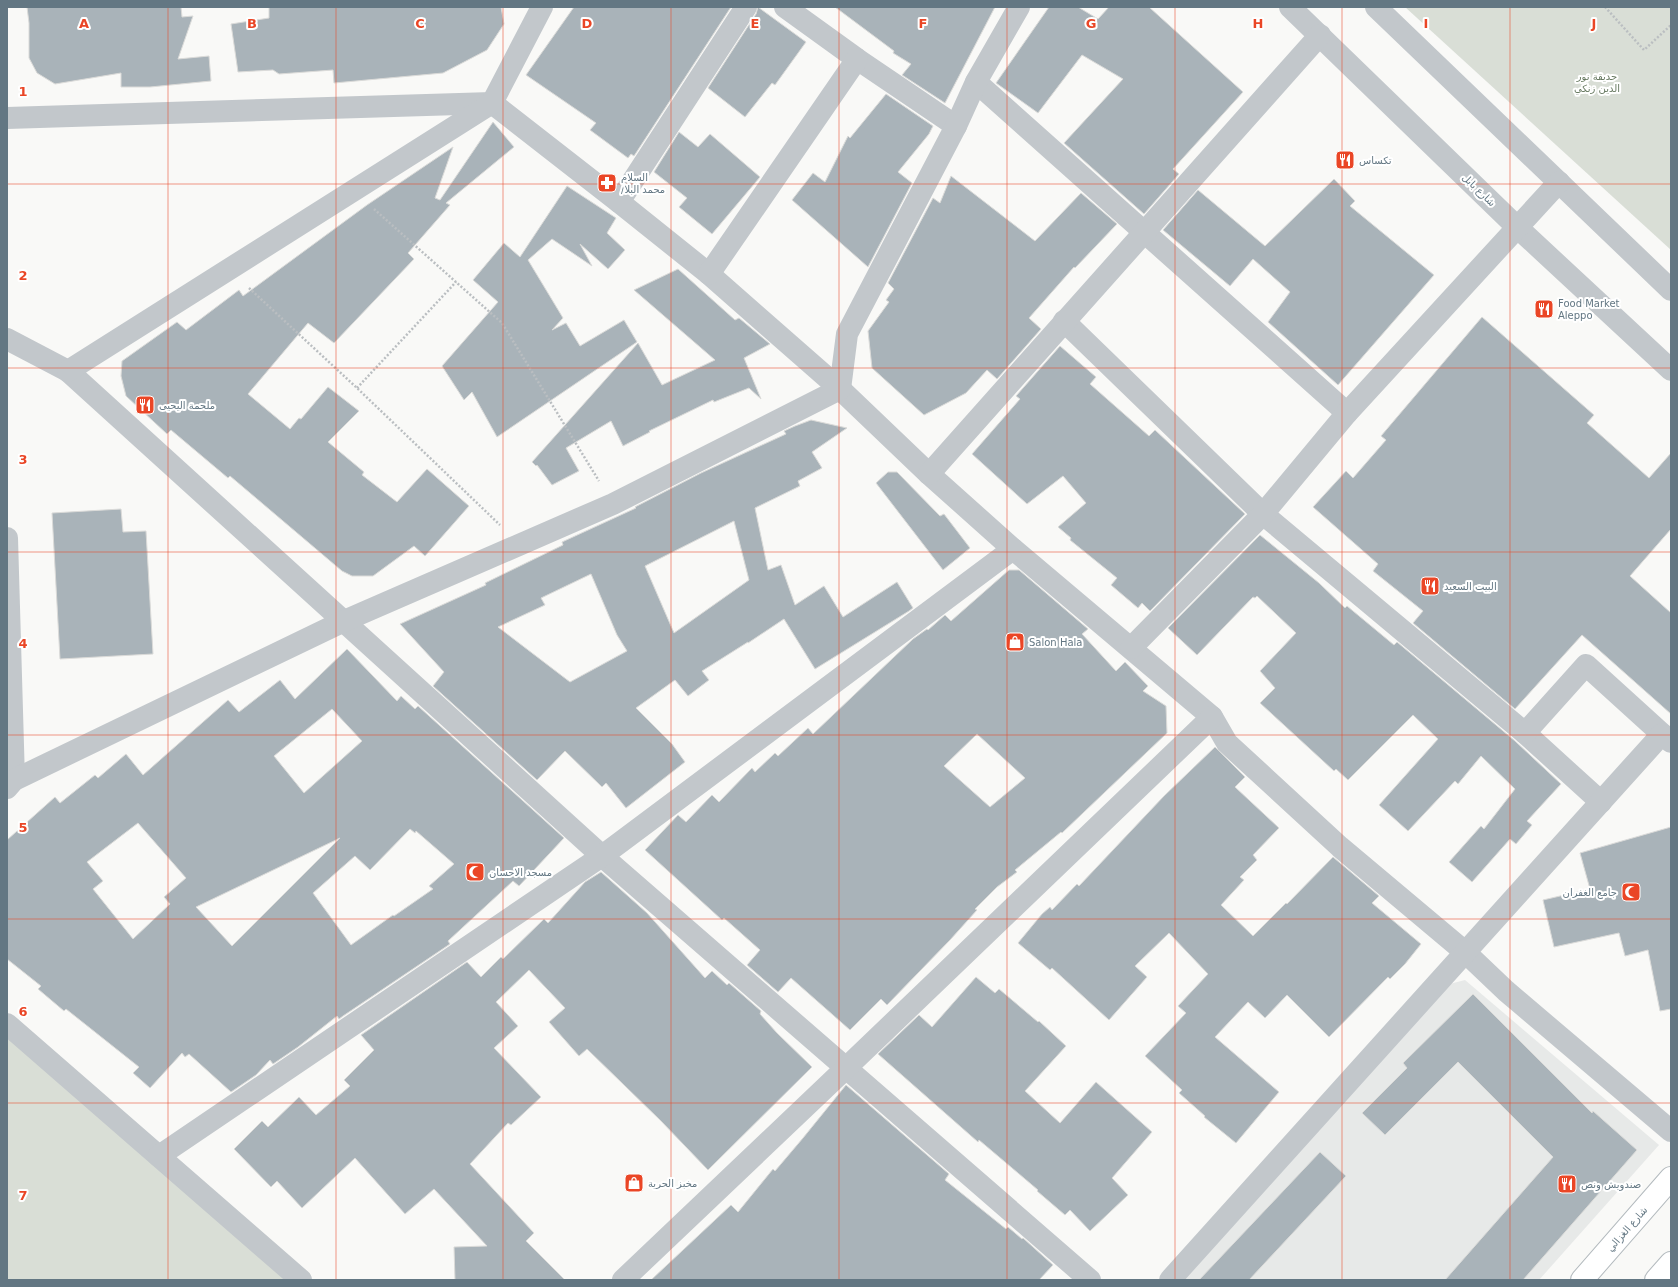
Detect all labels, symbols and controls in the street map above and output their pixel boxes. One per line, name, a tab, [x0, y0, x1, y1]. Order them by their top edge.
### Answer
text: A	[79, 16, 89, 31]
text: B	[247, 16, 257, 31]
text: C	[415, 16, 425, 31]
text: D	[582, 16, 593, 31]
text: E	[751, 16, 759, 31]
text: F	[919, 16, 927, 31]
text: G	[1086, 16, 1096, 31]
text: H	[1253, 16, 1263, 31]
text: I	[1424, 16, 1428, 31]
text: J	[1591, 16, 1596, 31]
park label: حديقة نور الدين زنكي	[1574, 71, 1620, 95]
text: 1	[18, 84, 28, 99]
restaurant icon: تكساس	[1334, 149, 1356, 171]
place label: تكساس	[1359, 155, 1392, 166]
pharmacy icon: السلام /محمد البلا	[596, 172, 618, 194]
place label: السلام /محمد البلا	[621, 172, 665, 195]
street label: شارع بابل	[1460, 172, 1498, 209]
text: 2	[18, 268, 28, 283]
restaurant icon: Food Market Aleppo	[1533, 298, 1555, 320]
place label: Food Market Aleppo	[1558, 298, 1620, 321]
restaurant icon: ملحمة اليحيى	[134, 394, 156, 416]
place label: ملحمة اليحيى	[159, 400, 215, 411]
text: 3	[18, 452, 28, 467]
restaurant icon: البيت السعيد	[1419, 575, 1441, 597]
place label: البيت السعيد	[1444, 581, 1497, 592]
shop icon: Salon Hala	[1004, 631, 1026, 653]
text: 4	[18, 636, 28, 651]
place label: Salon Hala	[1029, 637, 1082, 648]
text: 5	[18, 820, 28, 835]
mosque icon: مسجد الاحسان	[464, 861, 486, 883]
place label: مسجد الاحسان	[489, 867, 552, 878]
mosque icon: جامع الغفران	[1620, 881, 1642, 903]
place label: جامع الغفران	[1563, 887, 1617, 899]
text: 6	[18, 1004, 28, 1019]
shop icon: مخبز الحرية	[623, 1172, 645, 1194]
restaurant icon: صندويش ونص	[1556, 1173, 1578, 1195]
place label: مخبز الحرية	[648, 1178, 697, 1189]
place label: صندويش ونص	[1581, 1179, 1641, 1191]
text: 7	[18, 1188, 28, 1203]
street label: شارع الغزالي	[1605, 1204, 1650, 1254]

